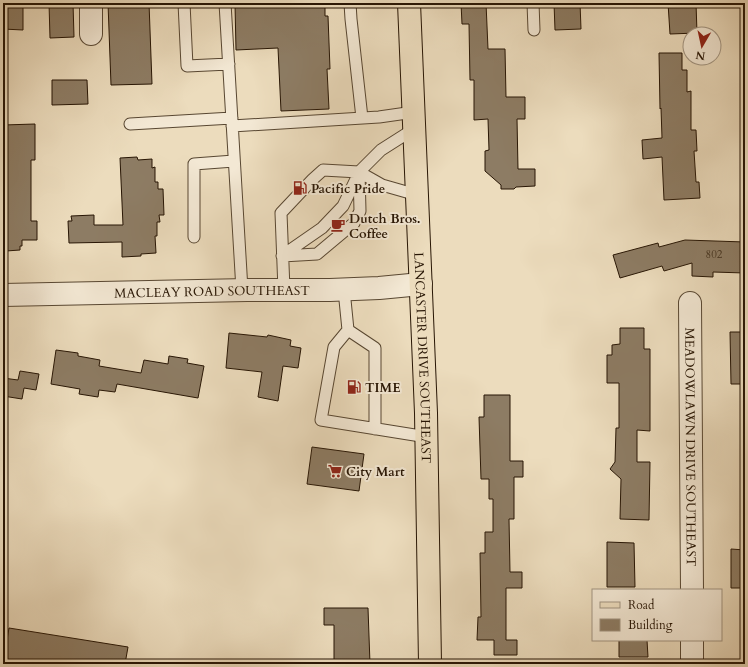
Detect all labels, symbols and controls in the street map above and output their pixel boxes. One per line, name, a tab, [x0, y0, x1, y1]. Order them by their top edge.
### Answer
north arrow	[682, 26, 722, 66]
text: N	[694, 47, 706, 64]
fuel station icon: Pacific Pride	[292, 180, 308, 196]
place label: Pacific Pride	[311, 180, 385, 198]
place label: Dutch Bros. Coffee	[349, 210, 420, 243]
cafe icon: Dutch Bros. Coffee	[330, 217, 346, 233]
house number: 802	[706, 247, 723, 262]
street label: LANCASTER DRIVE SOUTHEAST	[409, 252, 435, 464]
street label: MACLEAY ROAD SOUTHEAST	[114, 282, 310, 303]
street label: MEADOWLAWN DRIVE SOUTHEAST	[680, 327, 700, 567]
fuel station icon: TIME	[346, 379, 362, 395]
place label: TIME	[365, 379, 400, 397]
supermarket icon: City Mart	[327, 463, 343, 479]
place label: City Mart	[346, 463, 405, 481]
legend	[592, 589, 722, 641]
text: Road	[628, 597, 655, 613]
text: Building	[628, 617, 673, 633]

